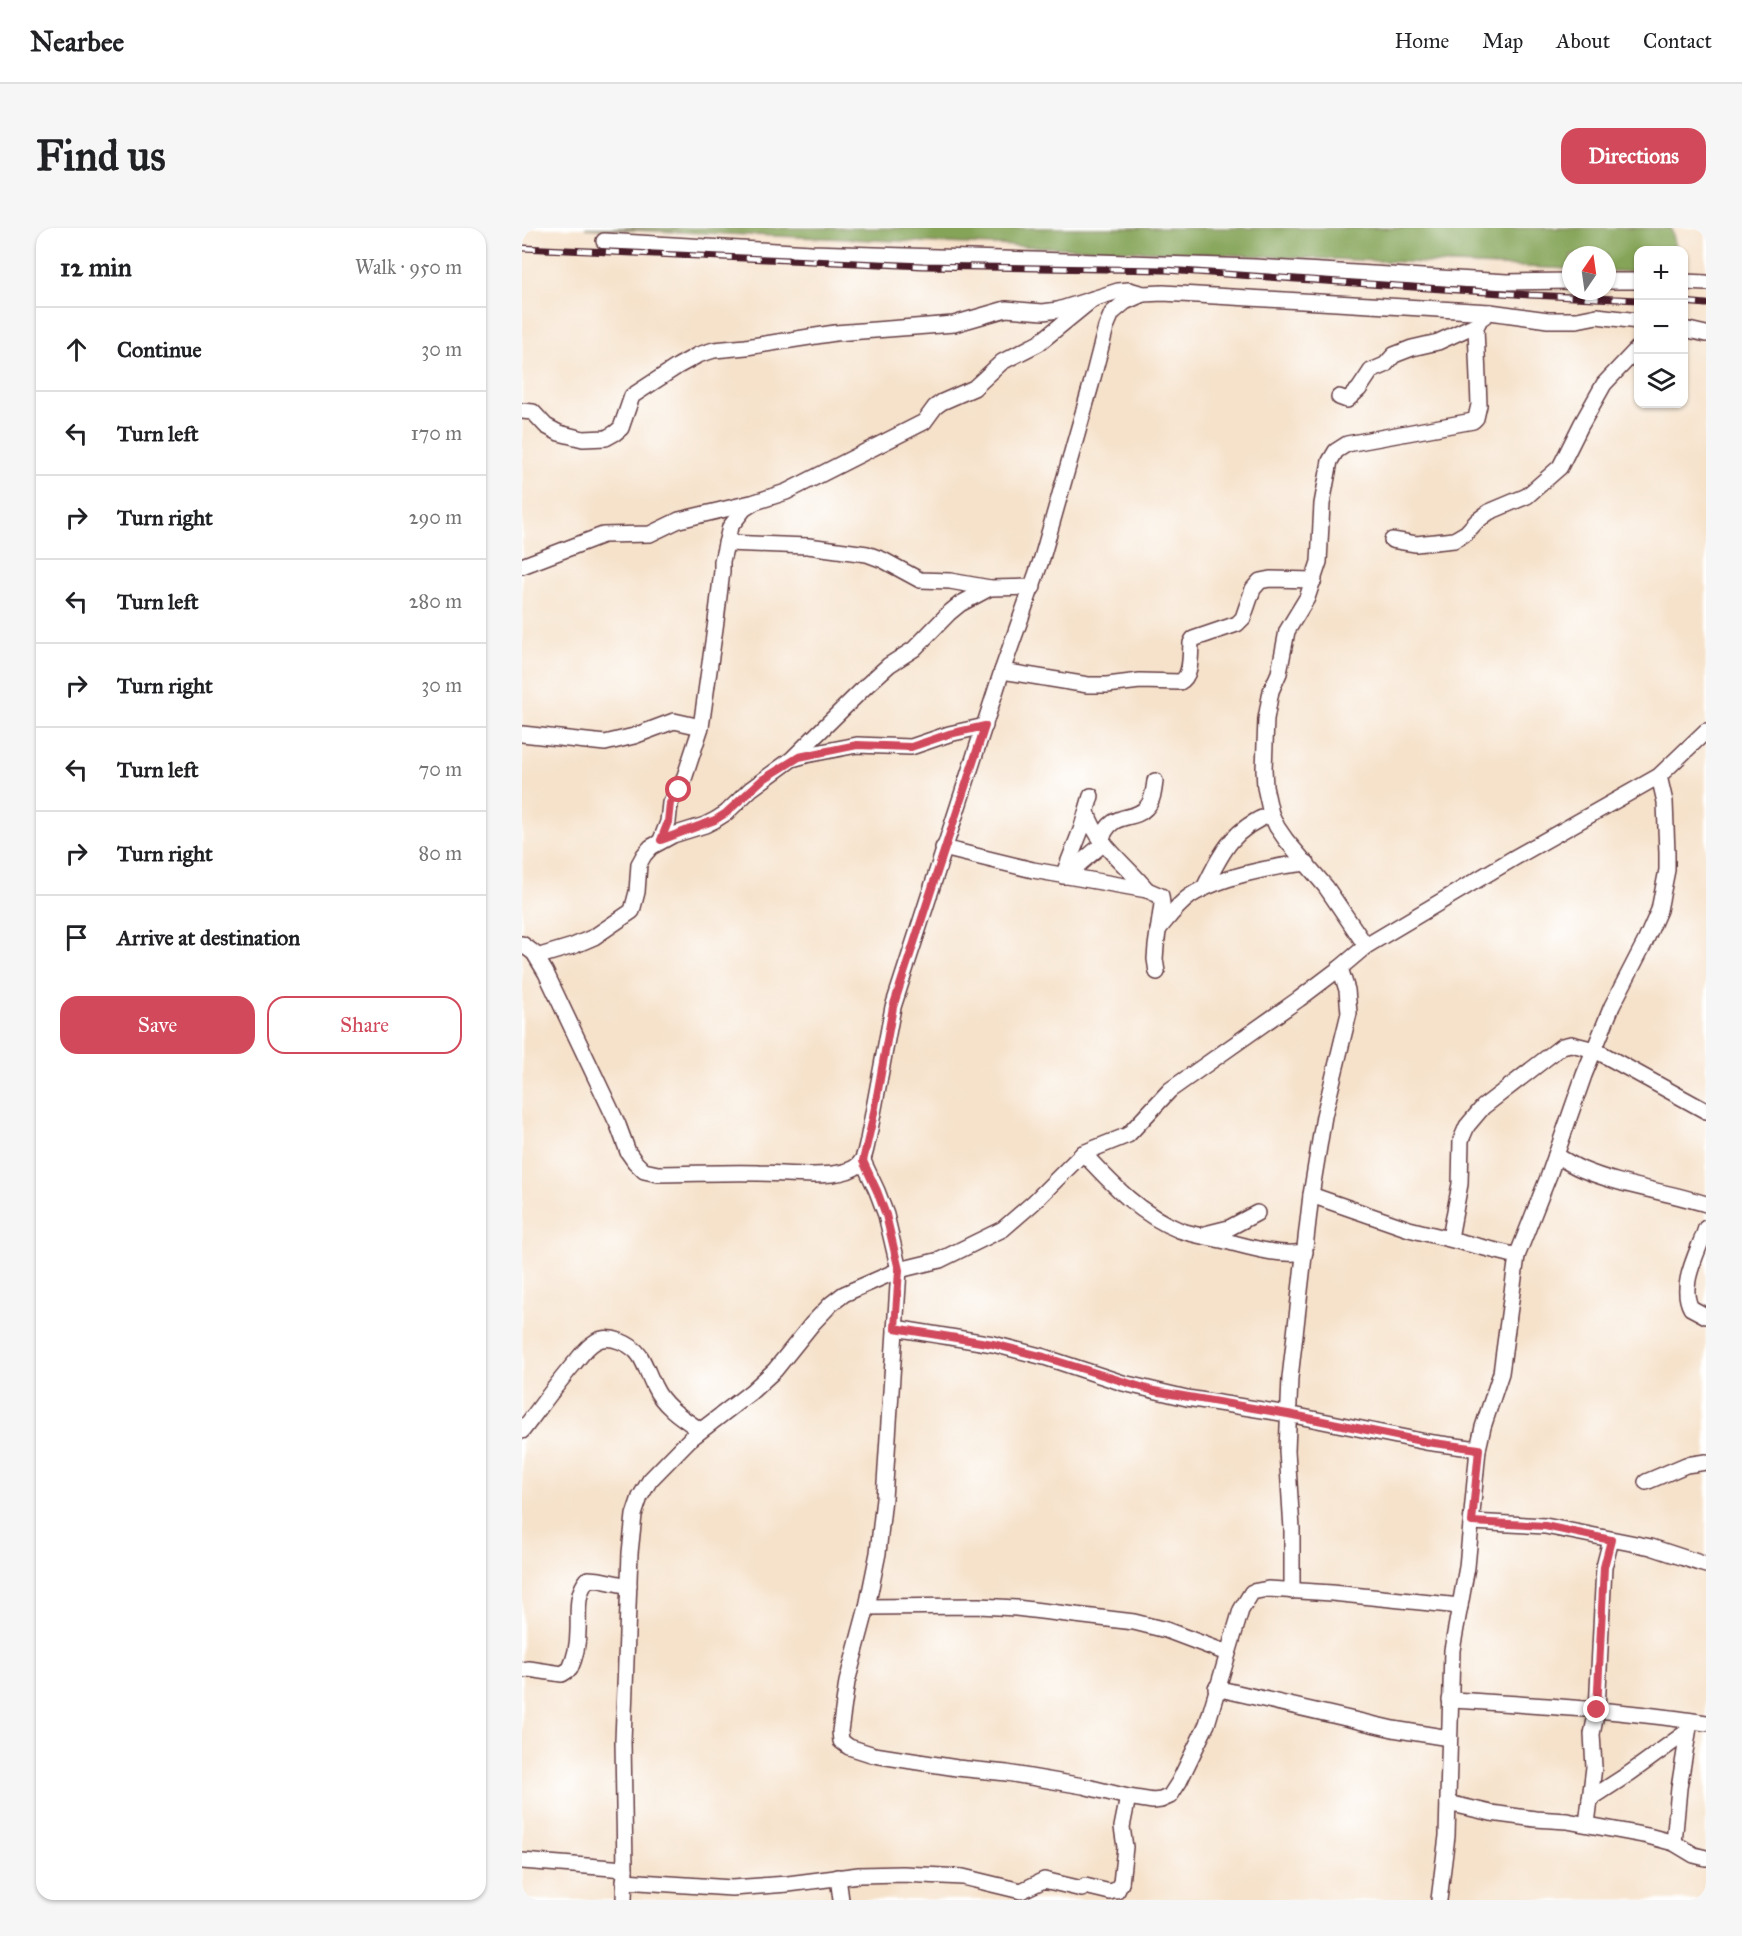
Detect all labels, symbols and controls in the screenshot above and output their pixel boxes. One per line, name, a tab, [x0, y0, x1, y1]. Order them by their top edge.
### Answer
text: Nearbee	[30, 24, 124, 59]
text: Home	[1394, 28, 1449, 54]
text: Map	[1482, 28, 1523, 54]
text: About	[1556, 28, 1610, 54]
text: Contact	[1643, 28, 1712, 54]
button: Directions	[1561, 128, 1706, 184]
text: Find us	[36, 130, 166, 182]
north arrow	[1562, 246, 1616, 300]
map controls	[1634, 246, 1688, 408]
button: +	[1634, 246, 1688, 300]
text: 12 min	[60, 251, 132, 283]
text: Walk · 950 m	[355, 255, 462, 279]
button: −	[1634, 300, 1688, 354]
icon: ahead	[60, 333, 93, 366]
text: Continue	[117, 336, 202, 363]
text: 30 m	[421, 337, 462, 361]
button: layers	[1634, 354, 1688, 408]
icon: left	[60, 417, 93, 450]
text: Turn left	[117, 420, 199, 447]
text: 170 m	[411, 421, 462, 445]
icon: right	[60, 501, 93, 534]
text: Turn right	[117, 504, 213, 531]
text: 290 m	[409, 505, 462, 529]
icon: left	[60, 585, 93, 618]
text: Turn left	[117, 588, 199, 615]
text: 280 m	[409, 589, 462, 613]
icon: right	[60, 669, 93, 702]
text: Turn right	[117, 672, 213, 699]
text: 30 m	[421, 673, 462, 697]
icon: left	[60, 753, 93, 786]
text: Turn left	[117, 756, 199, 783]
text: 70 m	[419, 757, 462, 781]
route start	[665, 776, 691, 802]
icon: right	[60, 837, 93, 870]
text: Turn right	[117, 840, 213, 867]
text: 80 m	[419, 841, 462, 865]
icon: arrive	[60, 921, 93, 954]
text: Arrive at destination	[117, 924, 300, 951]
button: Save	[60, 996, 255, 1054]
button: Share	[267, 996, 462, 1054]
route end	[1583, 1696, 1609, 1722]

